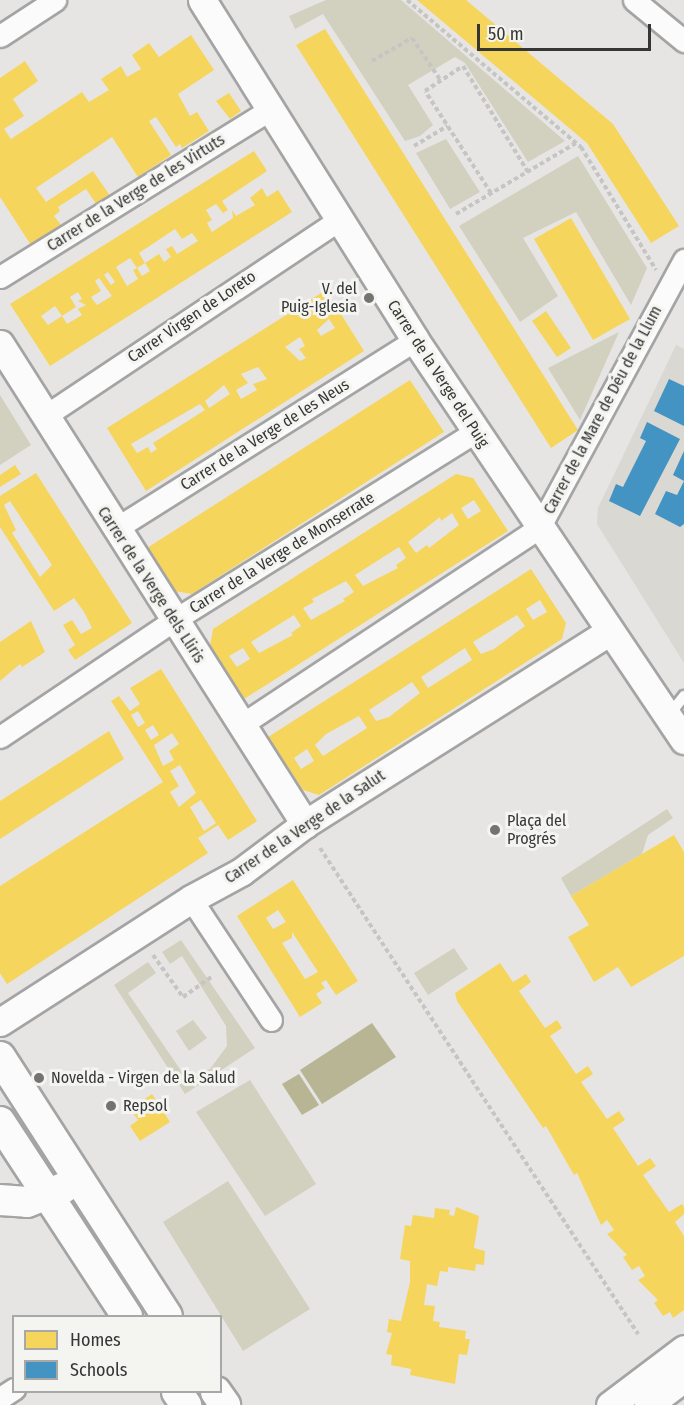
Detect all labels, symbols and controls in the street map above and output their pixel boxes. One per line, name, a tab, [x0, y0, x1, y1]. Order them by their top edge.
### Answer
scale bar	[480, 12, 654, 50]
text: 50 m	[488, 23, 524, 45]
street label: Carrer de la Verge de les Virtuts	[44, 130, 228, 256]
street label: Carrer Virgen de Loreto	[124, 267, 260, 367]
place label: V. del Puig-Iglesia	[281, 279, 357, 317]
marker: V. del Puig-Iglesia	[362, 291, 376, 305]
street label: Carrer de la Verge del Puig	[383, 297, 493, 451]
street label: Carrer de la Mare de Déu de la Llum	[540, 303, 666, 517]
street label: Carrer de la Verge de les Neus	[177, 375, 353, 495]
street label: Carrer de la Verge de Monserrate	[186, 488, 378, 618]
street label: Carrer de la Verge dels Lliris	[93, 503, 209, 667]
street label: Carrer de la Verge de la Salut	[221, 766, 389, 888]
place label: Plaça del Progrés	[507, 811, 566, 849]
marker: Plaça del Progrés	[488, 823, 502, 837]
place label: Novelda - Virgen de la Salud	[51, 1068, 236, 1088]
marker: Novelda - Virgen de la Salud	[32, 1071, 46, 1085]
place label: Repsol	[123, 1096, 167, 1116]
marker: Repsol	[104, 1099, 118, 1113]
legend	[12, 1315, 222, 1393]
text: Homes	[70, 1329, 121, 1351]
text: Schools	[70, 1359, 128, 1381]

